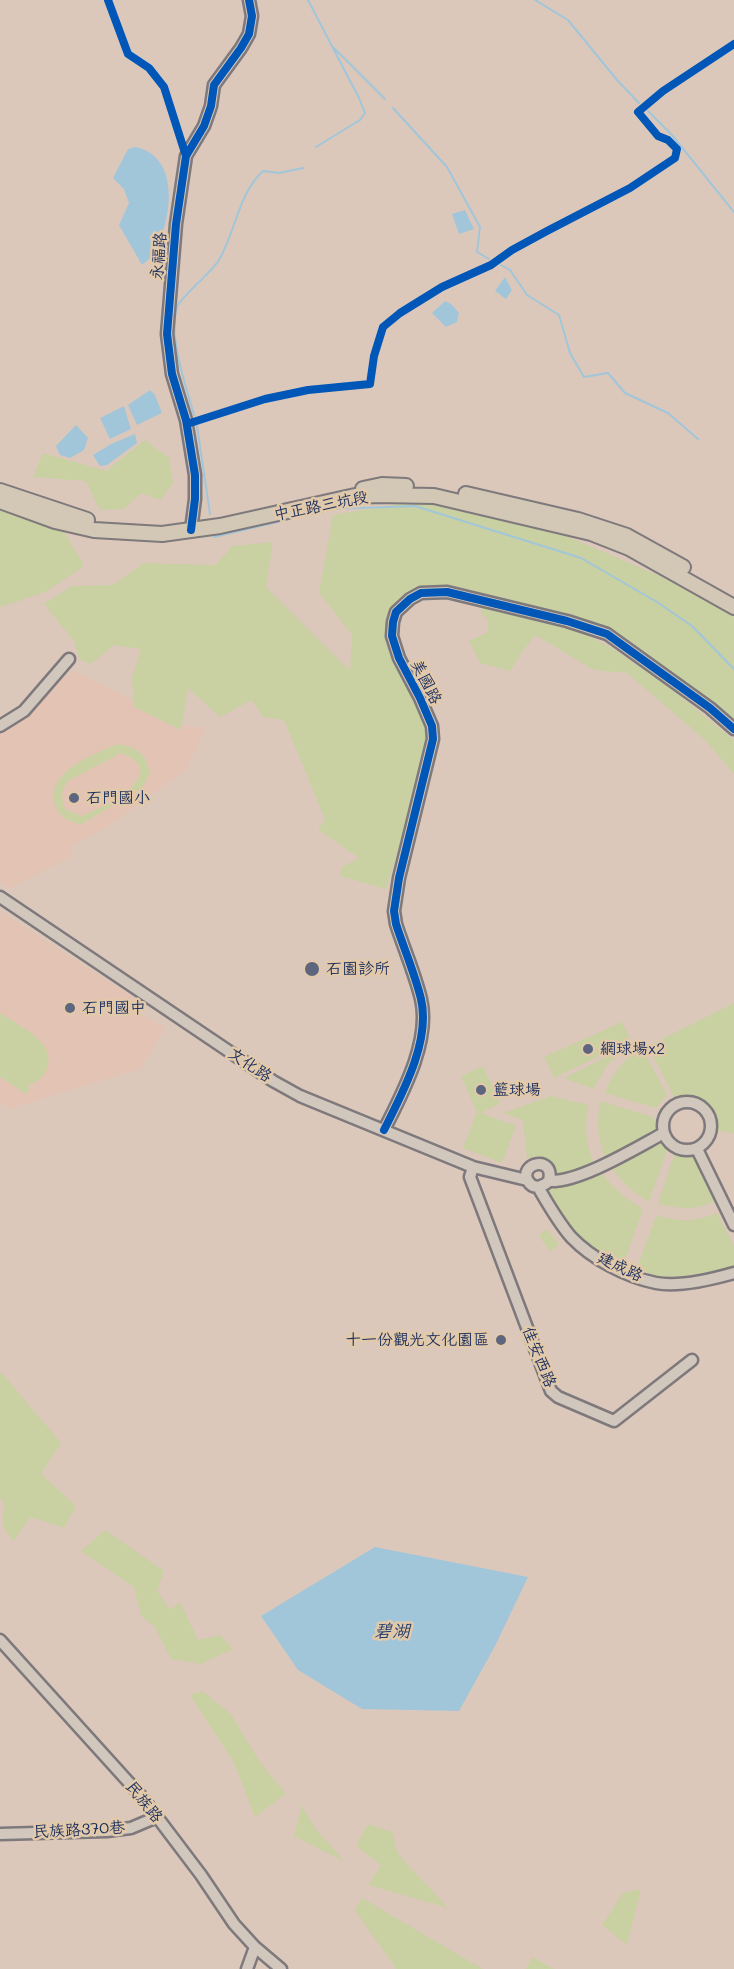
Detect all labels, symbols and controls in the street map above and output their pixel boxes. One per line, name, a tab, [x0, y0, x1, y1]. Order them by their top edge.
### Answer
street label: 永福路	[147, 231, 171, 281]
street label: 中正路三坑段	[272, 487, 370, 525]
street label: 美國路	[407, 656, 445, 708]
place label: 石門國小	[86, 788, 150, 808]
marker: 石門國小	[67, 791, 81, 805]
place label: 石園診所	[326, 959, 390, 979]
marker: 石園診所	[303, 960, 321, 978]
place label: 石門國中	[82, 998, 146, 1018]
marker: 石門國中	[63, 1001, 77, 1015]
place label: 網球場x2	[600, 1039, 665, 1059]
marker: 網球場x2	[581, 1042, 595, 1056]
street label: 文化路	[225, 1044, 275, 1086]
place label: 籃球場	[493, 1080, 541, 1100]
marker: 籃球場	[474, 1083, 488, 1097]
street label: 建成路	[594, 1248, 646, 1286]
street label: 佳安西路	[518, 1324, 560, 1390]
place label: 十一份觀光文化園區	[345, 1330, 489, 1350]
marker: 十一份觀光文化園區	[494, 1333, 508, 1347]
water label: 碧湖	[374, 1620, 410, 1642]
street label: 民族路	[121, 1777, 167, 1827]
street label: 民族路370巷	[32, 1818, 126, 1842]

